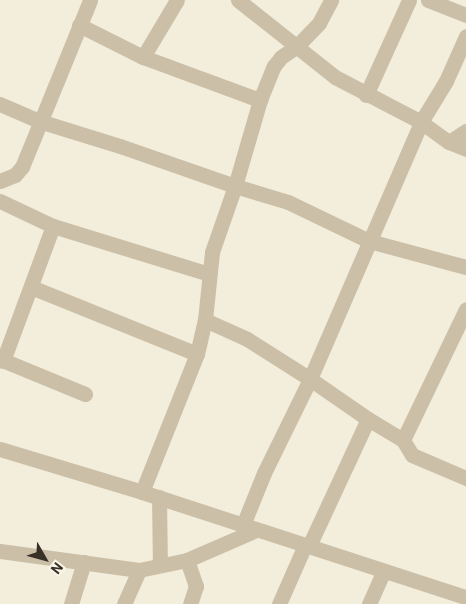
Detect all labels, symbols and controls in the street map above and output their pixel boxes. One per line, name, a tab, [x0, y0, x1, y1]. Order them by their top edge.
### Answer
north arrow	[20, 534, 70, 584]
text: N	[47, 559, 66, 577]

